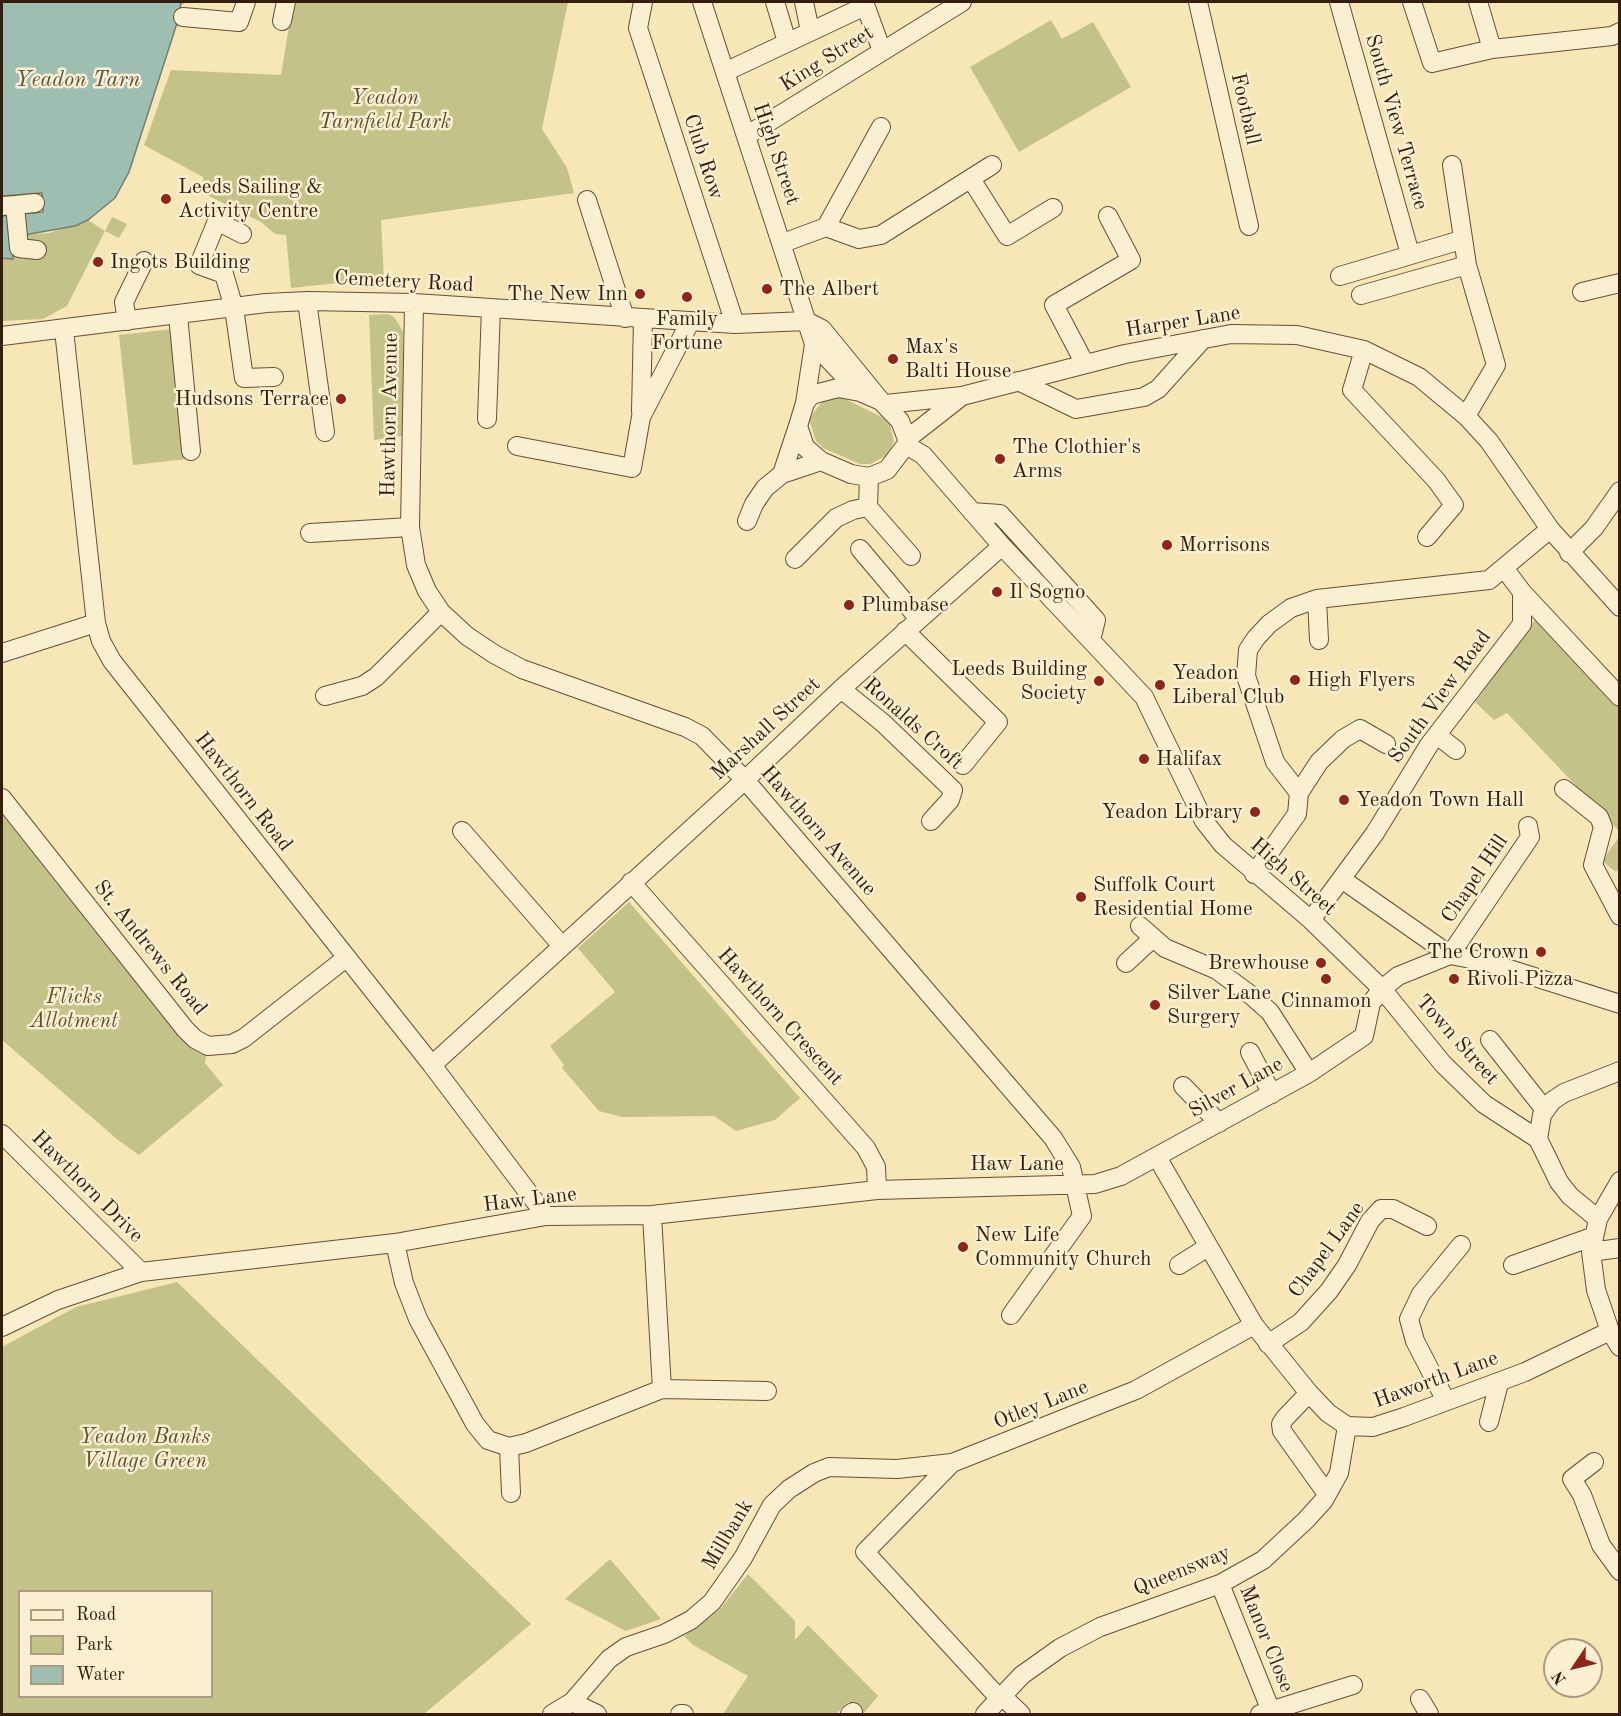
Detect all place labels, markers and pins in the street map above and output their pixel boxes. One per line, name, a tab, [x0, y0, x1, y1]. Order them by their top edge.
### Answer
place label: Leeds Sailing & Activity Centre	[178, 174, 323, 224]
marker: Leeds Sailing & Activity Centre	[159, 192, 173, 206]
place label: Ingots Building	[110, 249, 250, 275]
marker: Ingots Building	[91, 255, 105, 269]
place label: The Albert	[779, 276, 879, 302]
place label: The New Inn	[507, 281, 628, 307]
marker: The Albert	[760, 282, 774, 296]
marker: The New Inn	[633, 287, 647, 301]
marker: Family Fortune	[680, 290, 694, 304]
place label: Family Fortune	[651, 306, 723, 356]
place label: Max's Balti House	[905, 334, 1011, 384]
marker: Max's Balti House	[886, 352, 900, 366]
place label: Hudsons Terrace	[175, 386, 329, 412]
marker: Hudsons Terrace	[334, 392, 348, 406]
place label: The Clothier's Arms	[1012, 434, 1141, 484]
marker: The Clothier's Arms	[993, 452, 1007, 466]
place label: Morrisons	[1179, 532, 1270, 558]
marker: Morrisons	[1160, 538, 1174, 552]
place label: Il Sogno	[1009, 579, 1085, 605]
marker: Il Sogno	[990, 585, 1004, 599]
place label: Plumbase	[861, 592, 949, 618]
marker: Plumbase	[842, 598, 856, 612]
place label: Leeds Building Society	[951, 656, 1087, 706]
place label: Yeadon Liberal Club	[1172, 660, 1284, 710]
place label: High Flyers	[1307, 667, 1415, 693]
marker: High Flyers	[1288, 673, 1302, 687]
marker: Leeds Building Society	[1092, 674, 1106, 688]
marker: Yeadon Liberal Club	[1153, 678, 1167, 692]
place label: Halifax	[1156, 746, 1222, 772]
marker: Halifax	[1137, 752, 1151, 766]
place label: Yeadon Town Hall	[1356, 787, 1524, 813]
marker: Yeadon Town Hall	[1337, 793, 1351, 807]
place label: Yeadon Library	[1101, 799, 1243, 825]
marker: Yeadon Library	[1248, 805, 1262, 819]
place label: Suffolk Court Residential Home	[1093, 872, 1253, 922]
marker: Suffolk Court Residential Home	[1074, 890, 1088, 904]
place label: The Crown	[1427, 939, 1529, 965]
marker: The Crown	[1534, 945, 1548, 959]
place label: Brewhouse	[1208, 950, 1309, 976]
marker: Brewhouse	[1314, 956, 1328, 970]
place label: Rivoli Pizza	[1466, 966, 1573, 992]
marker: Cinnamon	[1319, 972, 1333, 986]
marker: Rivoli Pizza	[1447, 972, 1461, 986]
place label: Silver Lane Surgery	[1167, 980, 1271, 1030]
place label: Cinnamon	[1280, 988, 1372, 1014]
marker: Silver Lane Surgery	[1148, 998, 1162, 1012]
place label: New Life Community Church	[975, 1222, 1151, 1272]
marker: New Life Community Church	[956, 1240, 970, 1254]

